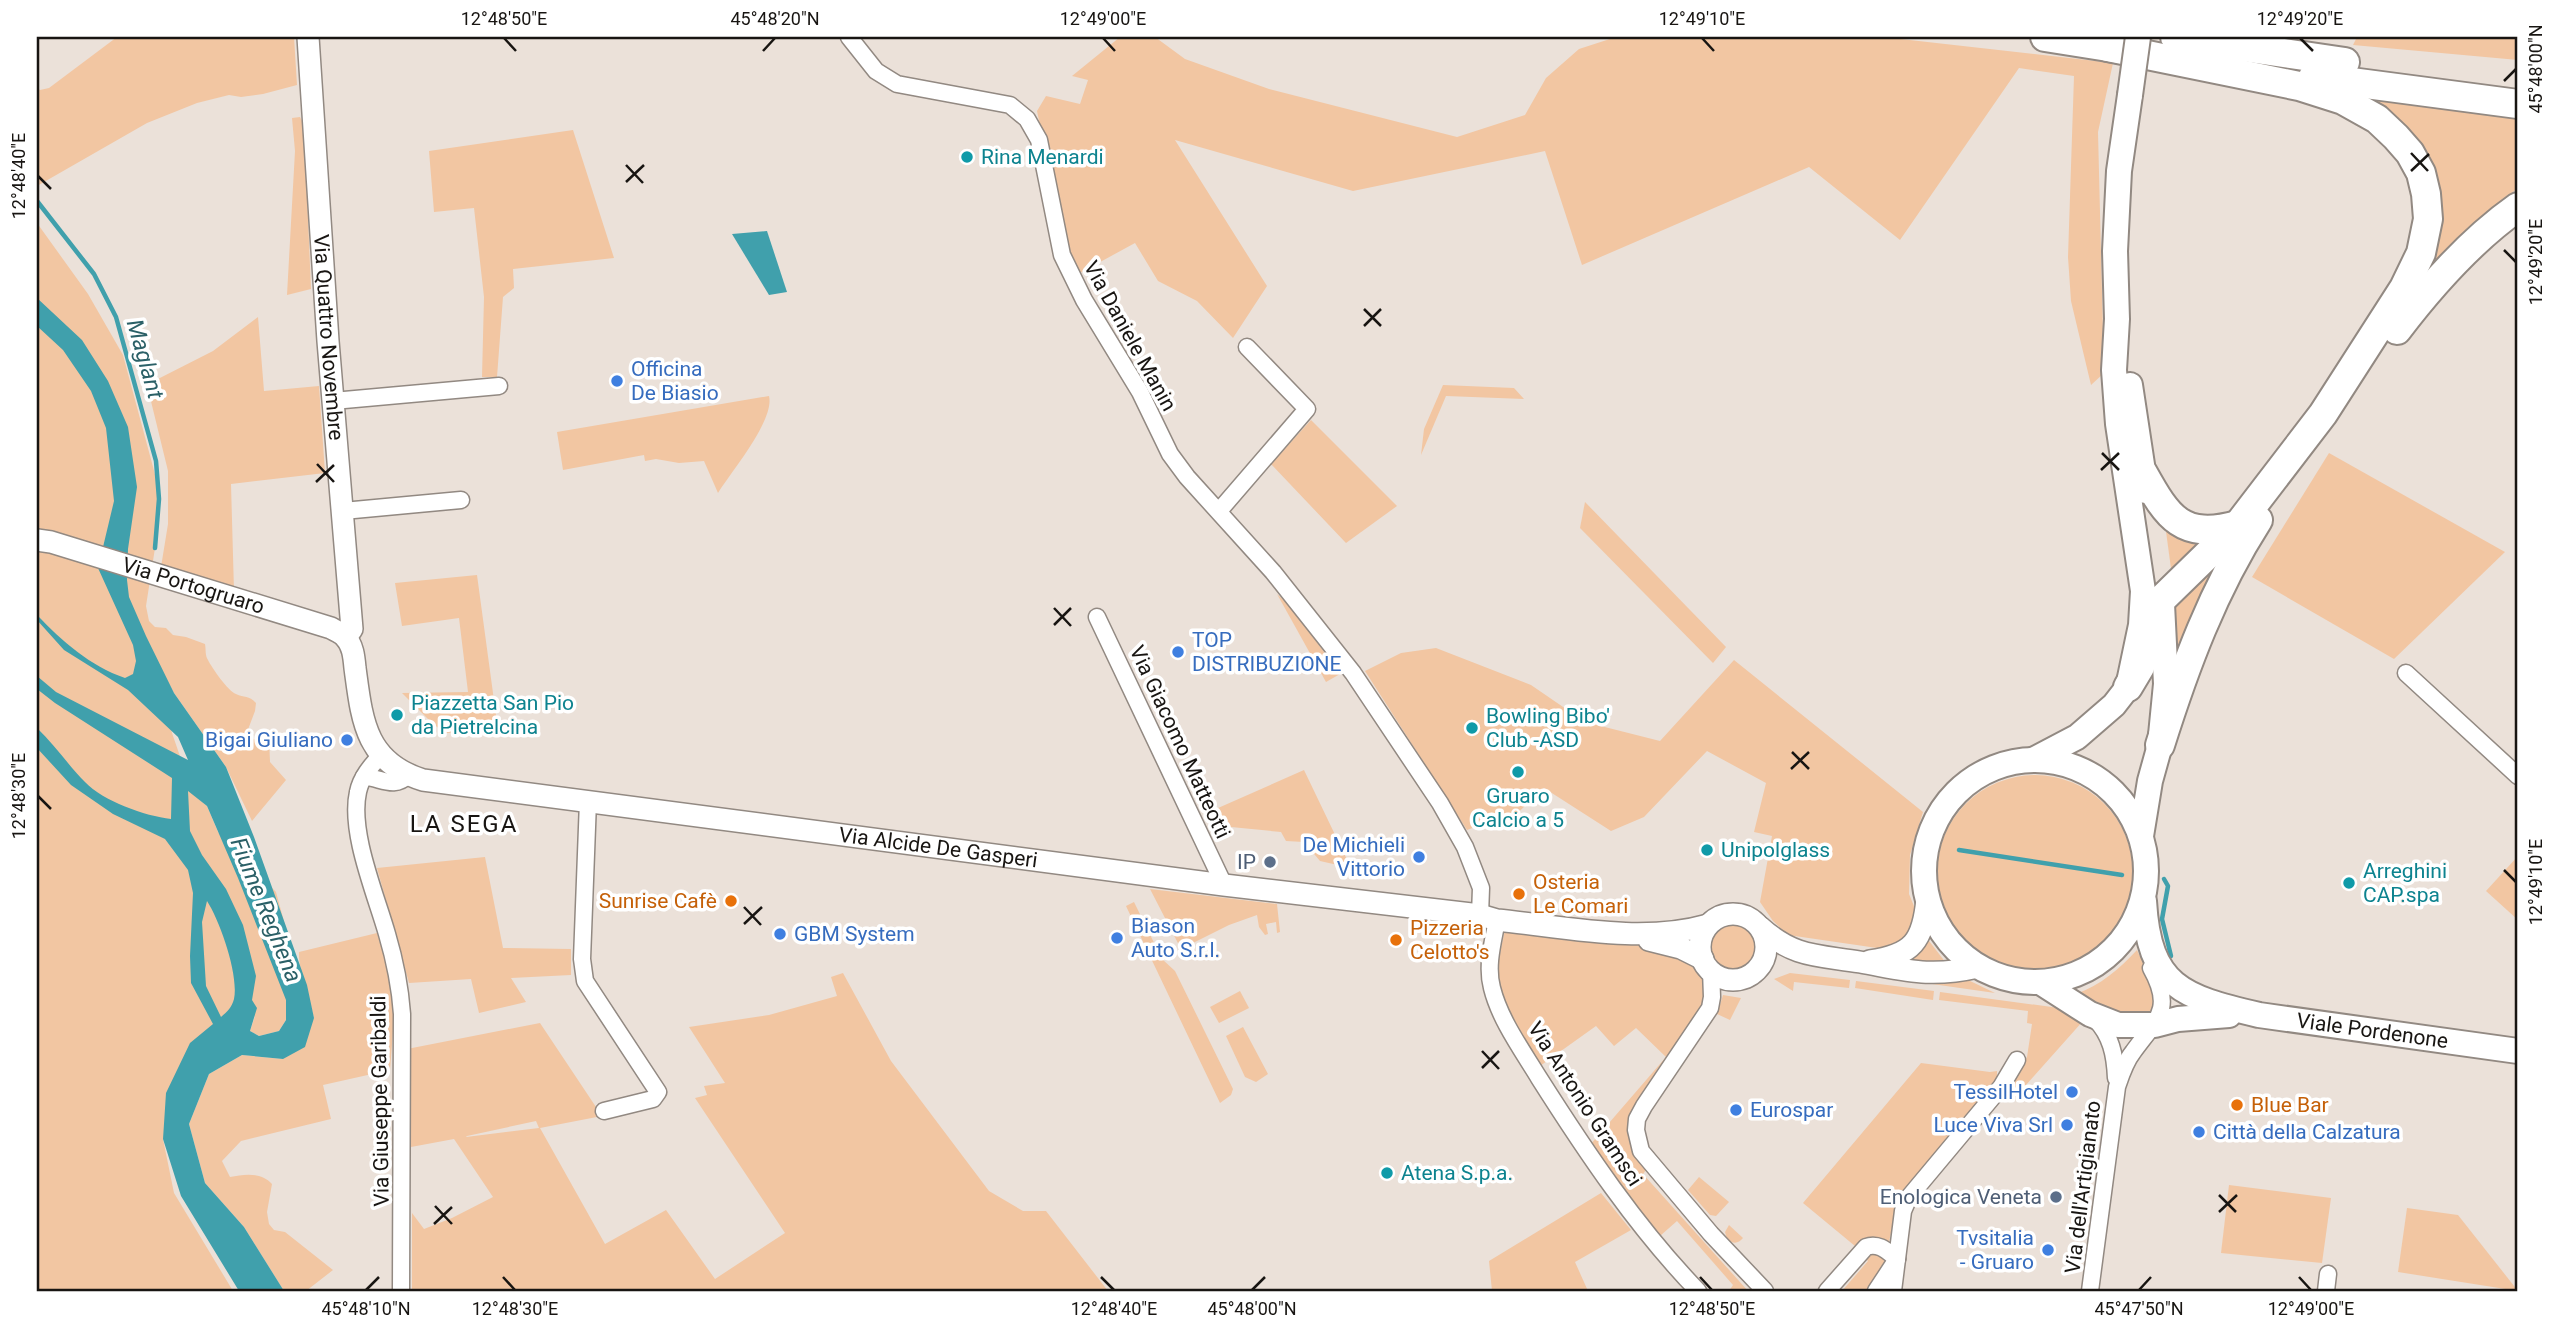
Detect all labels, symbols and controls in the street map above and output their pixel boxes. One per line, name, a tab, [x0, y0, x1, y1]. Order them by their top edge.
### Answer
text: 12°48'50"E	[461, 8, 547, 29]
text: 45°48'20"N	[730, 8, 820, 29]
text: 12°49'00"E	[1060, 8, 1146, 29]
text: 12°49'10"E	[1659, 8, 1745, 29]
text: 12°49'20"E	[2257, 8, 2343, 29]
text: 45°48'00"N	[2525, 24, 2546, 114]
text: 12°48'40"E	[8, 133, 29, 219]
place label: Rina Menardi	[981, 145, 1104, 169]
marker: Rina Menardi	[959, 149, 975, 165]
text: 12°49'20"E	[2525, 219, 2546, 305]
street label: Via Quattro Novembre	[309, 233, 348, 441]
street label: Via Daniele Manin	[1079, 257, 1181, 415]
water label: Maglant	[121, 316, 169, 402]
place label: Officina De Biasio	[631, 357, 719, 405]
marker: Officina De Biasio	[609, 373, 625, 389]
street label: Via Portogruaro	[119, 553, 267, 619]
place label: TOP DISTRIBUZIONE	[1192, 628, 1342, 676]
street label: Via Giacomo Matteotti	[1125, 642, 1235, 842]
marker: TOP DISTRIBUZIONE	[1170, 644, 1186, 660]
place label: Piazzetta San Pio da Pietrelcina	[411, 691, 574, 739]
place label: Bowling Bibo' Club -ASD	[1486, 704, 1610, 752]
marker: Piazzetta San Pio da Pietrelcina	[389, 707, 405, 723]
marker: Bowling Bibo' Club -ASD	[1464, 720, 1480, 736]
place label: Bigai Giuliano	[205, 728, 333, 752]
marker: Bigai Giuliano	[339, 732, 355, 748]
text: 12°48'30"E	[8, 753, 29, 839]
marker: Gruaro Calcio a 5	[1510, 764, 1526, 780]
place label: Gruaro Calcio a 5	[1472, 784, 1564, 832]
district label: LA SEGA	[410, 810, 518, 838]
street label: Via Alcide De Gasperi	[837, 823, 1039, 872]
place label: De Michieli Vittorio	[1302, 833, 1405, 881]
water label: Fiume Reghena	[225, 834, 307, 986]
place label: Unipolglass	[1721, 838, 1830, 862]
text: 12°49'10"E	[2525, 839, 2546, 925]
marker: Unipolglass	[1699, 842, 1715, 858]
marker: De Michieli Vittorio	[1411, 849, 1427, 865]
place label: IP	[1237, 850, 1256, 874]
marker: IP	[1262, 854, 1278, 870]
place label: Arreghini CAP.spa	[2363, 859, 2447, 907]
place label: Osteria Le Comari	[1533, 870, 1628, 918]
marker: Arreghini CAP.spa	[2341, 875, 2357, 891]
marker: Osteria Le Comari	[1511, 886, 1527, 902]
place label: Sunrise Cafè	[599, 889, 717, 913]
marker: Sunrise Cafè	[723, 893, 739, 909]
place label: Biason Auto S.r.l.	[1131, 914, 1220, 962]
place label: Pizzeria Celotto's	[1410, 916, 1490, 964]
place label: GBM System	[794, 922, 915, 946]
marker: GBM System	[772, 926, 788, 942]
marker: Biason Auto S.r.l.	[1109, 930, 1125, 946]
marker: Pizzeria Celotto's	[1388, 932, 1404, 948]
street label: Via Giuseppe Garibaldi	[366, 995, 394, 1207]
street label: Viale Pordenone	[2295, 1008, 2450, 1053]
street label: Via Antonio Gramsci	[1523, 1017, 1647, 1191]
place label: TessilHotel	[1953, 1080, 2058, 1104]
marker: TessilHotel	[2064, 1084, 2080, 1100]
place label: Blue Bar	[2251, 1093, 2329, 1117]
marker: Blue Bar	[2229, 1097, 2245, 1113]
place label: Eurospar	[1750, 1098, 1833, 1122]
street label: Via dell'Artigianato	[2060, 1099, 2106, 1275]
marker: Eurospar	[1728, 1102, 1744, 1118]
place label: Luce Viva Srl	[1933, 1113, 2053, 1137]
marker: Luce Viva Srl	[2059, 1117, 2075, 1133]
place label: Città della Calzatura	[2213, 1120, 2401, 1144]
marker: Città della Calzatura	[2191, 1124, 2207, 1140]
place label: Atena S.p.a.	[1401, 1161, 1513, 1185]
marker: Atena S.p.a.	[1379, 1165, 1395, 1181]
place label: Enologica Veneta	[1880, 1185, 2042, 1209]
marker: Enologica Veneta	[2048, 1189, 2064, 1205]
place label: Tvsitalia - Gruaro	[1956, 1226, 2034, 1274]
marker: Tvsitalia - Gruaro	[2040, 1242, 2056, 1258]
text: 45°48'10"N	[321, 1298, 411, 1319]
text: 12°48'30"E	[472, 1298, 558, 1319]
text: 12°48'40"E	[1071, 1298, 1157, 1319]
text: 45°48'00"N	[1207, 1298, 1297, 1319]
text: 12°48'50"E	[1669, 1298, 1755, 1319]
text: 45°47'50"N	[2094, 1298, 2184, 1319]
text: 12°49'00"E	[2268, 1298, 2354, 1319]

